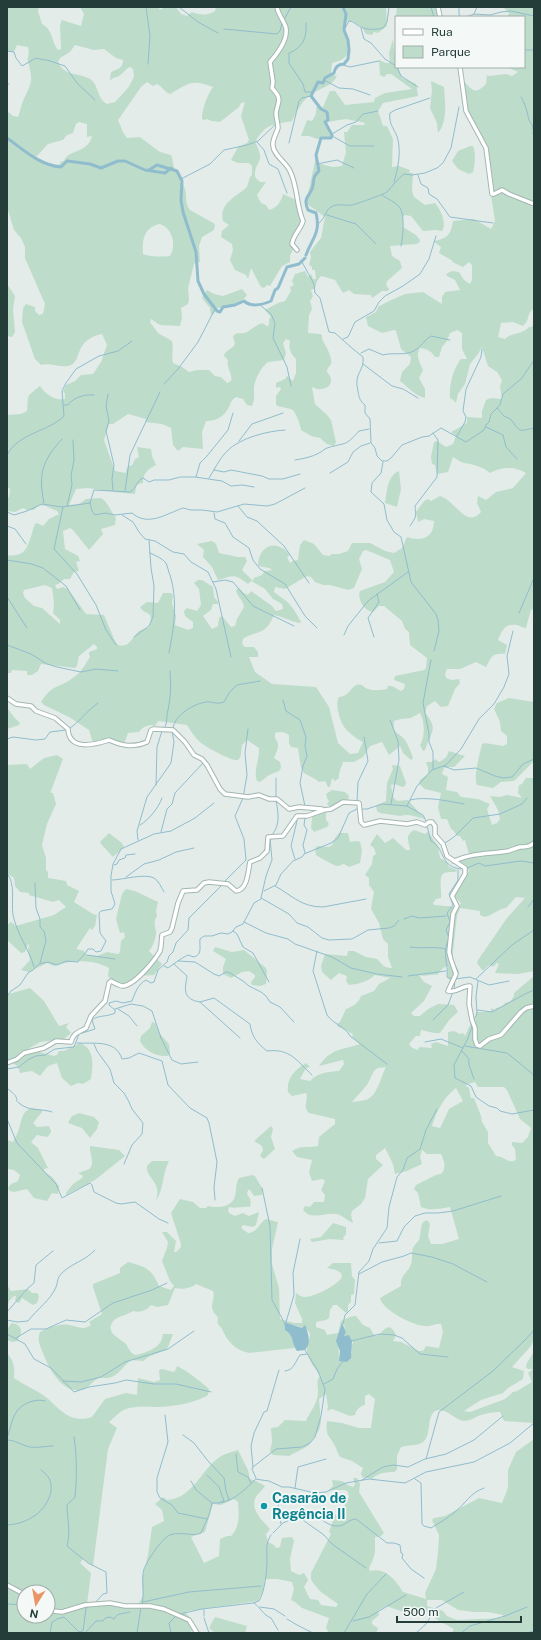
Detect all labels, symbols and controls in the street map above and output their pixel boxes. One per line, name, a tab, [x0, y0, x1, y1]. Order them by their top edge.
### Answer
legend	[395, 16, 525, 68]
text: Rua	[431, 25, 453, 39]
text: Parque	[431, 45, 471, 59]
place label: Casarão de Regência II	[272, 1490, 346, 1522]
marker: Casarão de Regência II	[259, 1501, 269, 1511]
north arrow	[16, 1584, 56, 1624]
scale bar	[397, 1598, 521, 1624]
text: 500 m	[403, 1605, 439, 1619]
text: N	[29, 1607, 39, 1621]

